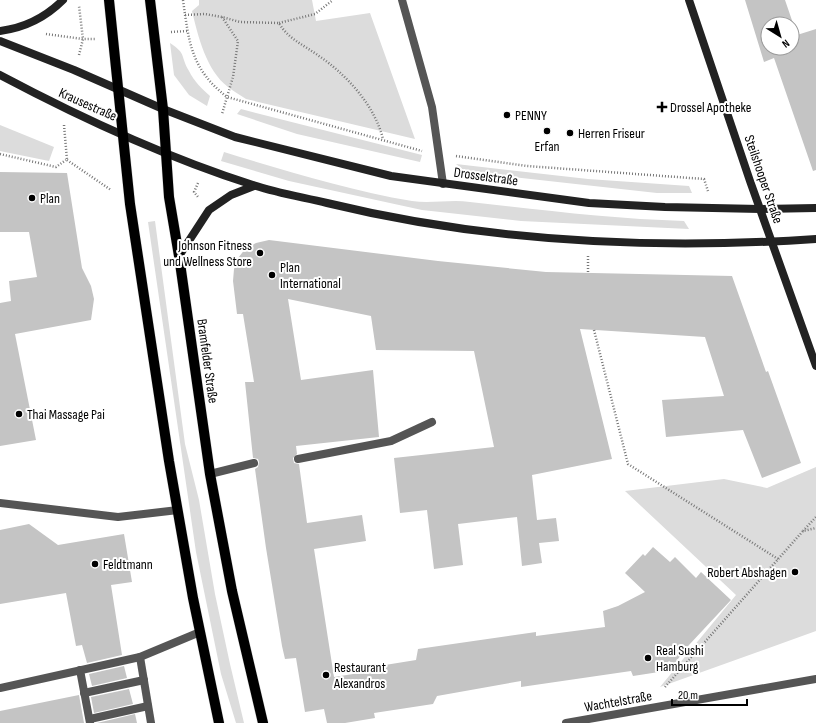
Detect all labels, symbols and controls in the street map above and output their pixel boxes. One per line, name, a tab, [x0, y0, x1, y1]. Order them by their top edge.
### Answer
north arrow	[760, 16, 800, 56]
text: N	[779, 37, 792, 51]
street label: Krausestraße	[56, 84, 120, 125]
place label: Drossel Apotheke	[670, 99, 751, 116]
marker: Drossel Apotheke	[657, 102, 667, 112]
place label: PENNY	[515, 107, 547, 124]
marker: PENNY	[502, 110, 512, 120]
place label: Herren Friseur	[578, 125, 645, 142]
marker: Erfan	[542, 126, 552, 136]
marker: Herren Friseur	[565, 128, 575, 138]
street label: Steilshooper Straße	[740, 133, 787, 226]
place label: Erfan	[534, 138, 560, 155]
street label: Drosselstraße	[453, 164, 519, 189]
place label: Plan	[40, 190, 60, 207]
marker: Plan	[27, 193, 37, 203]
place label: Johnson Fitness und Wellness Store	[163, 237, 252, 270]
marker: Johnson Fitness und Wellness Store	[255, 248, 265, 258]
place label: Plan International	[280, 259, 341, 292]
marker: Plan International	[267, 270, 277, 280]
street label: Bramfelder Straße	[193, 318, 222, 404]
place label: Thai Massage Pai	[27, 406, 105, 423]
marker: Thai Massage Pai	[14, 409, 24, 419]
place label: Feldtmann	[103, 556, 153, 573]
marker: Feldtmann	[90, 559, 100, 569]
place label: Robert Abshagen	[707, 564, 787, 581]
marker: Robert Abshagen	[790, 567, 800, 577]
place label: Real Sushi Hamburg	[656, 642, 704, 675]
marker: Real Sushi Hamburg	[643, 653, 653, 663]
place label: Restaurant Alexandros	[333, 659, 386, 692]
marker: Restaurant Alexandros	[321, 670, 331, 680]
scale bar	[672, 681, 747, 707]
street label: Wachtelstraße	[583, 687, 653, 716]
text: 20 m	[678, 688, 698, 703]

